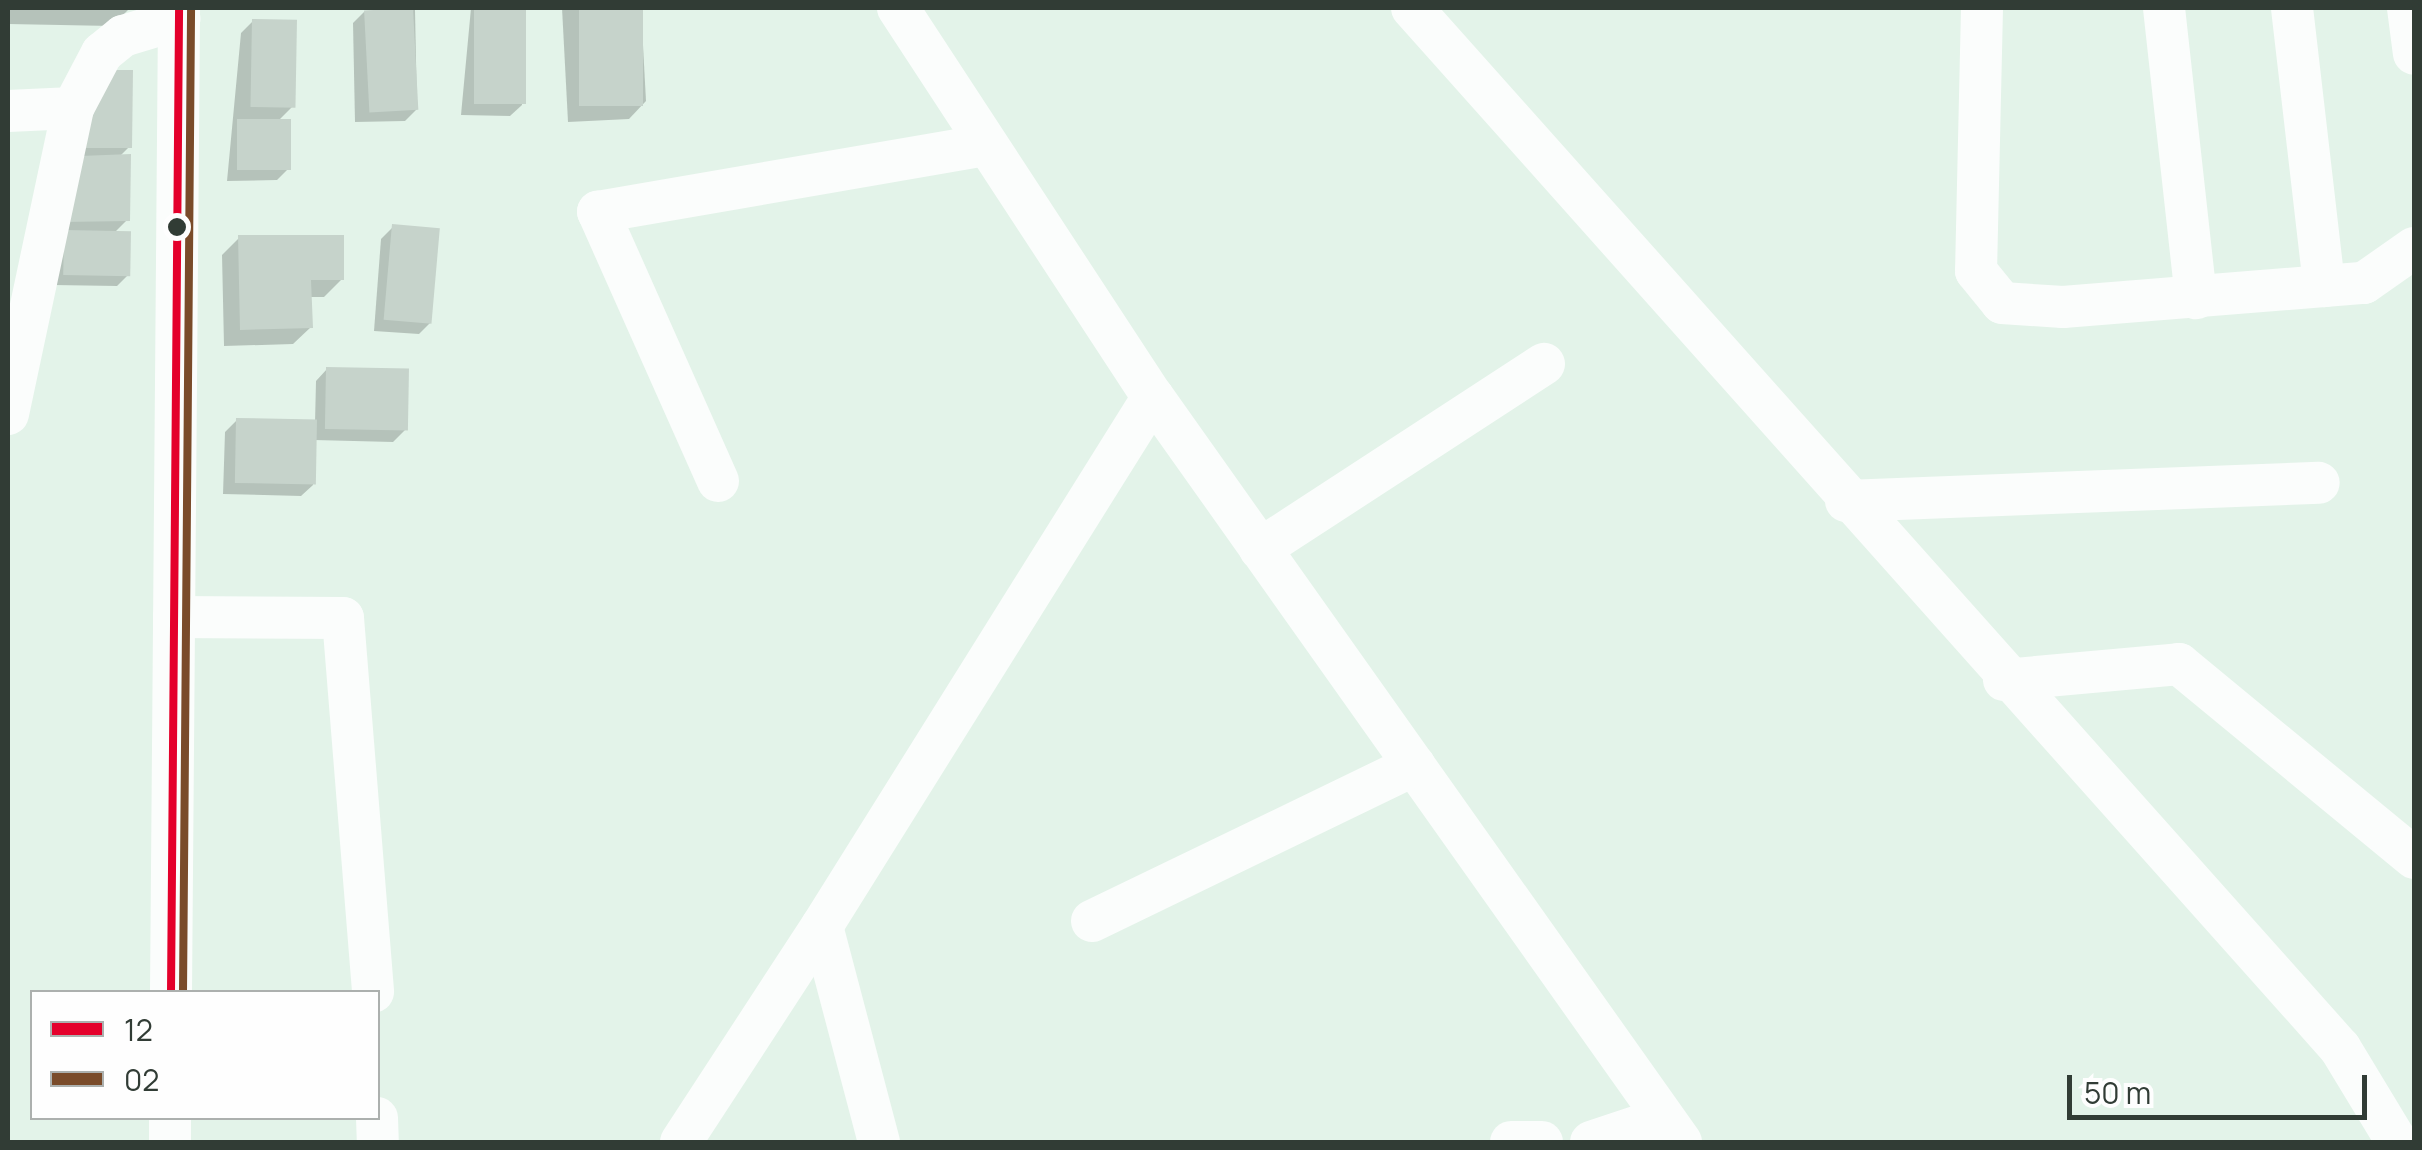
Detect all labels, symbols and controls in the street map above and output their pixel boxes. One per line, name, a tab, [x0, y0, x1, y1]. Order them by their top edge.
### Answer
unlabelled marker	[167, 217, 187, 237]
legend	[30, 990, 380, 1120]
text: 12	[124, 1009, 153, 1050]
scale bar	[2072, 1055, 2372, 1117]
text: 02	[124, 1059, 159, 1100]
text: 50 m	[2084, 1072, 2151, 1113]

